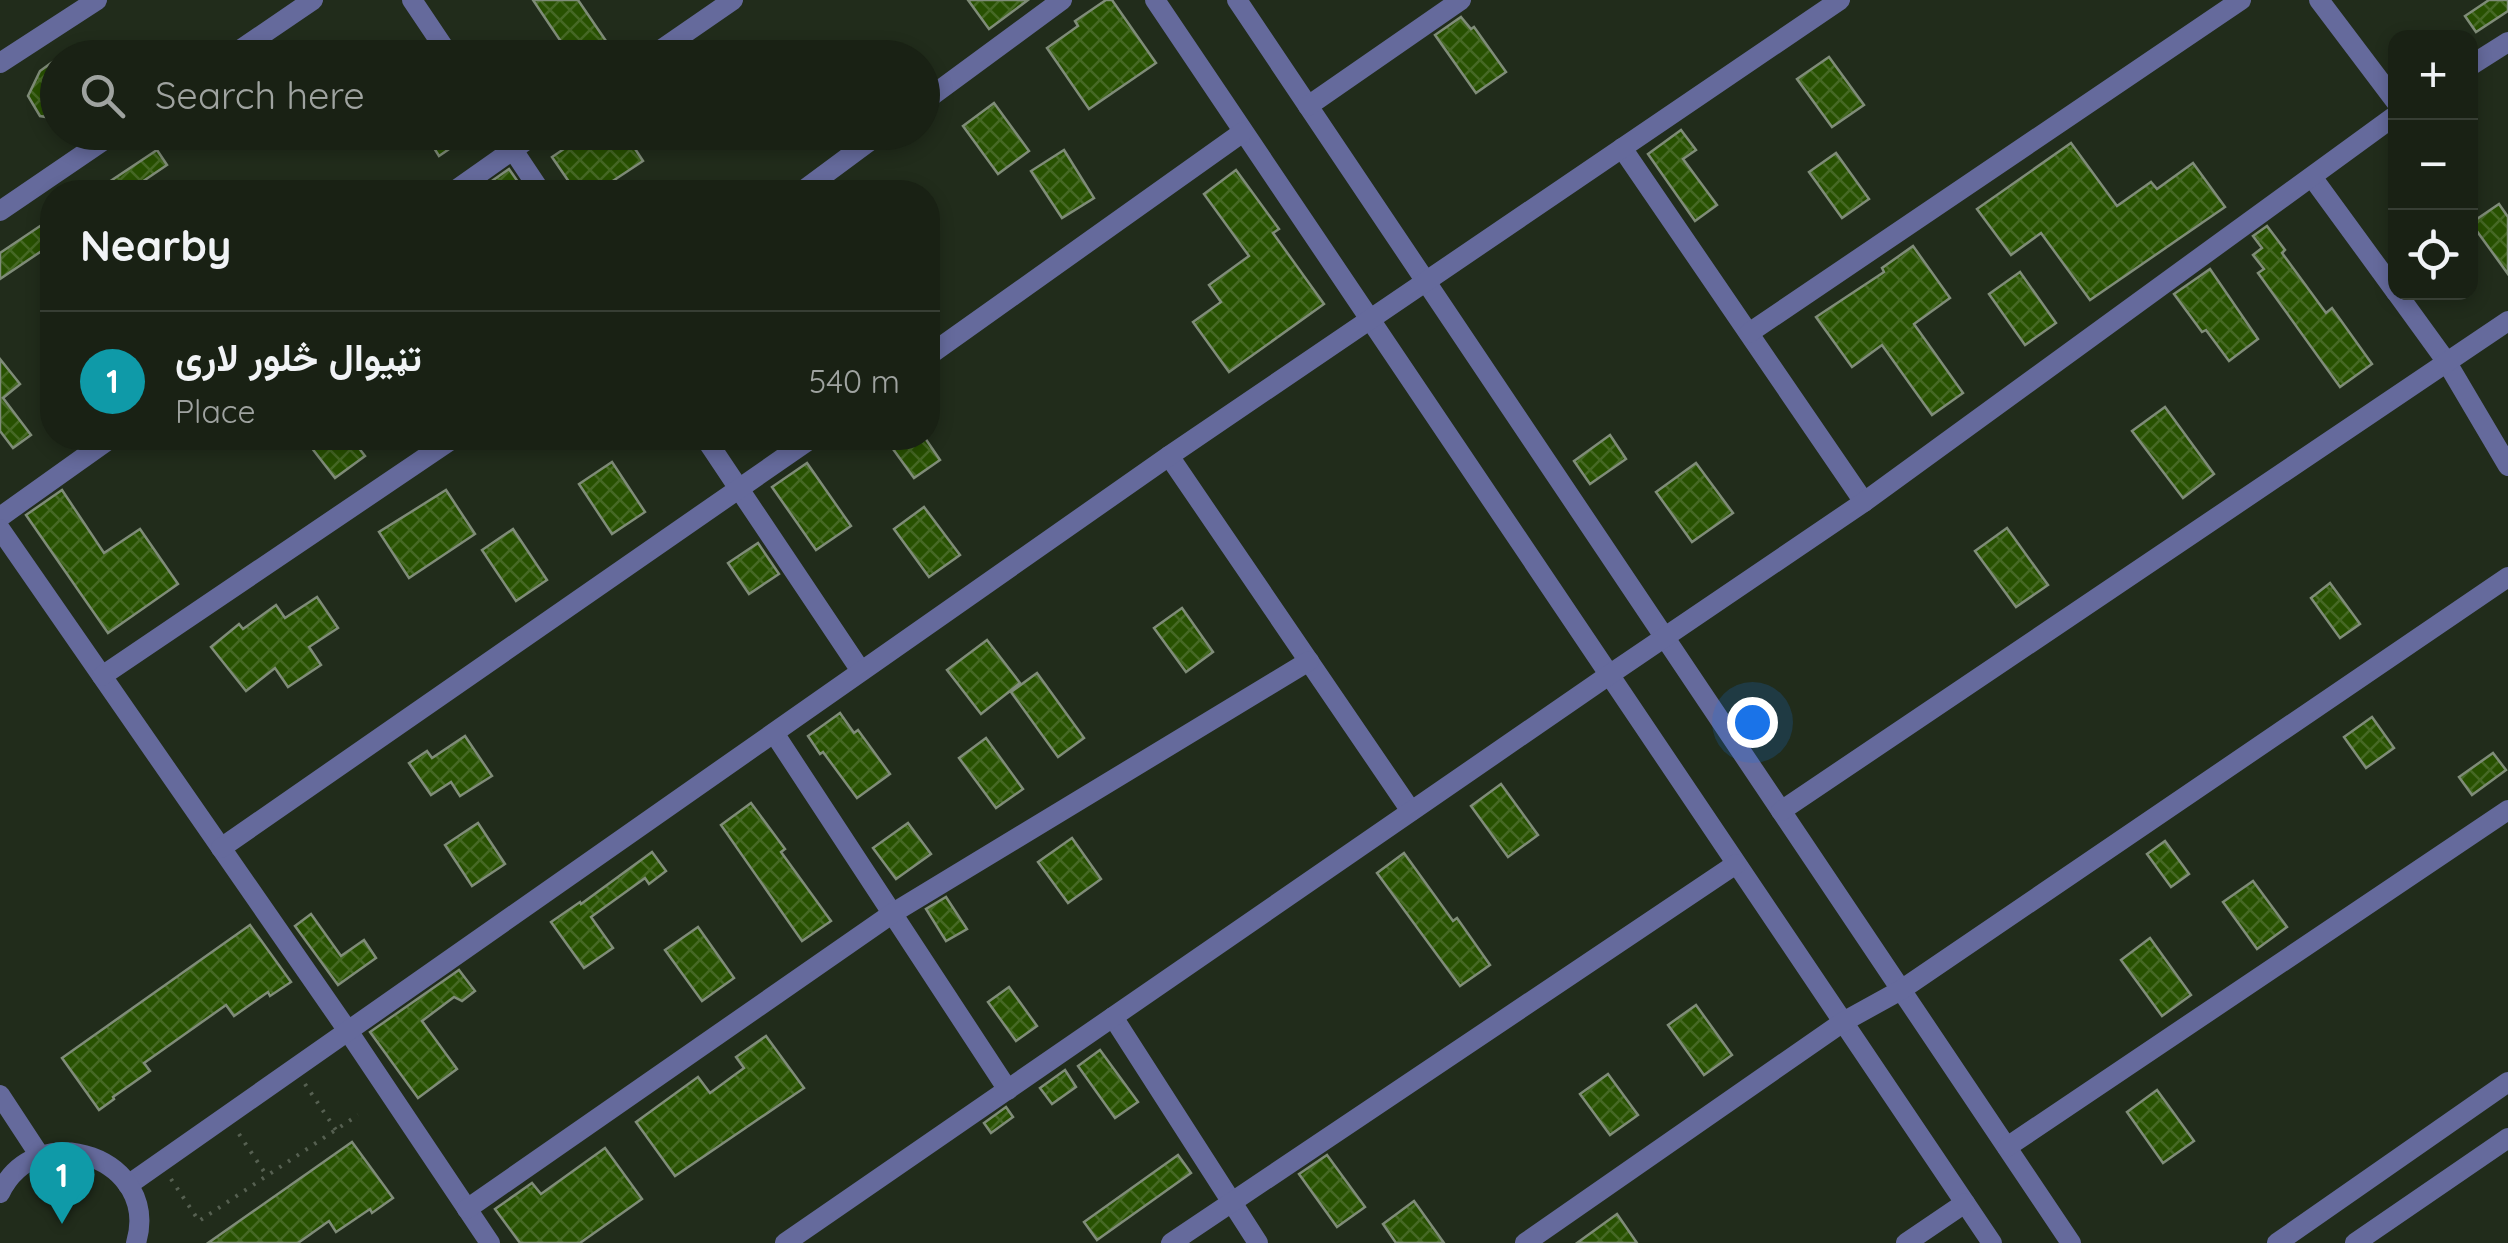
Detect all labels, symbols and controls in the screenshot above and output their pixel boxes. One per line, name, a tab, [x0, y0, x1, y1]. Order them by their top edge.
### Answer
map controls	[2388, 30, 2478, 300]
button: +	[2388, 30, 2478, 120]
search box	[40, 40, 940, 150]
icon: search	[75, 68, 130, 123]
text: Search here	[155, 71, 365, 119]
button: −	[2388, 120, 2478, 210]
button: locate	[2388, 210, 2478, 300]
text: Nearby	[80, 219, 231, 272]
text: تڼیوال څلور لاری	[175, 333, 422, 381]
text: 1	[106, 361, 119, 401]
text: 540 m	[809, 361, 900, 401]
text: Place	[175, 391, 255, 431]
your location	[1727, 697, 1778, 748]
pin: 1	[30, 1142, 94, 1224]

